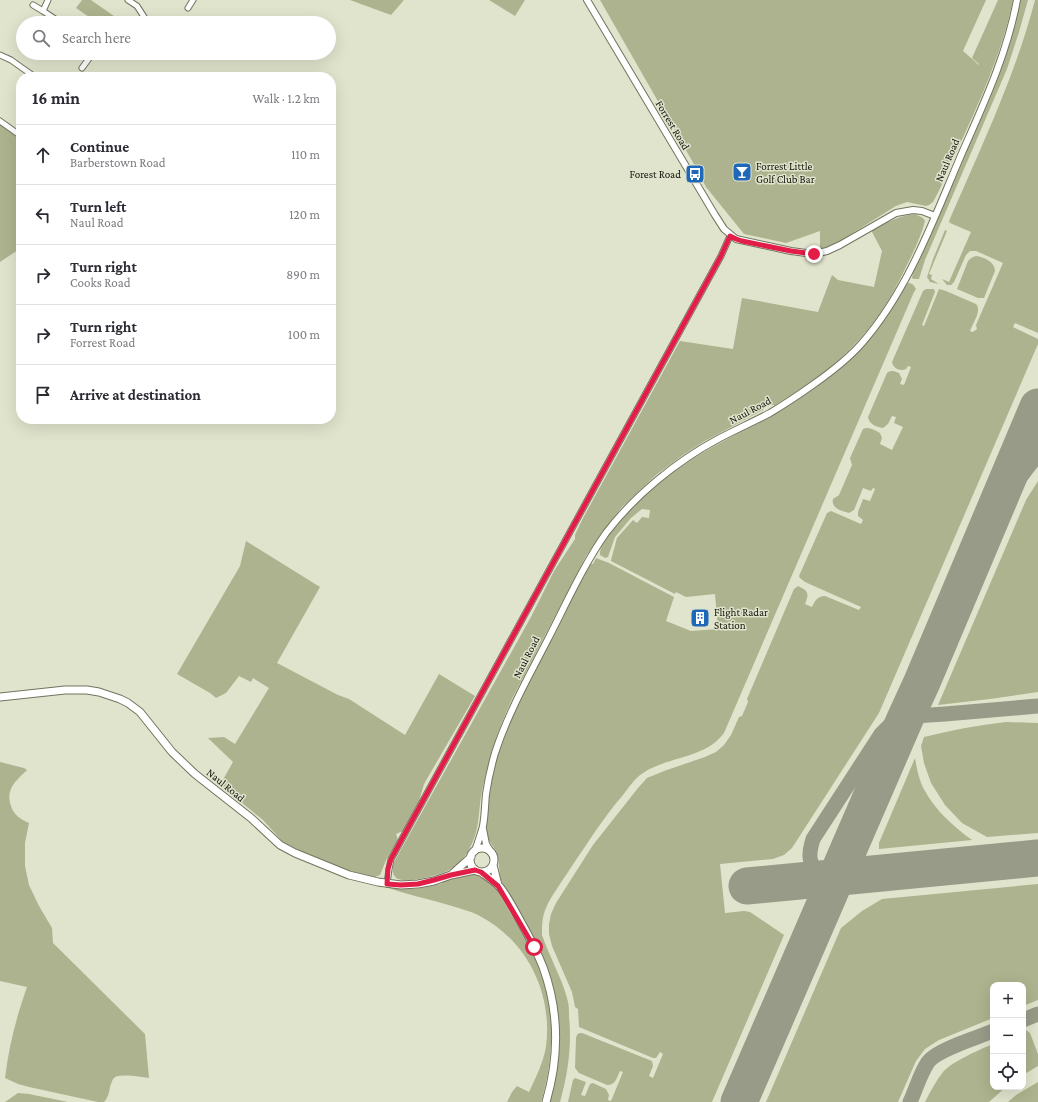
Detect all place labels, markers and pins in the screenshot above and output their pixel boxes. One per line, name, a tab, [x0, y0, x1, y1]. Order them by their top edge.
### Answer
place label: Forrest Little Golf Club Bar	[756, 160, 815, 185]
bar icon: Forrest Little Golf Club Bar	[731, 161, 753, 183]
bus stop icon: Forest Road	[684, 163, 706, 185]
place label: Forest Road	[630, 168, 681, 180]
place label: Flight Radar Station	[714, 606, 768, 631]
building icon: Flight Radar Station	[689, 607, 711, 629]

